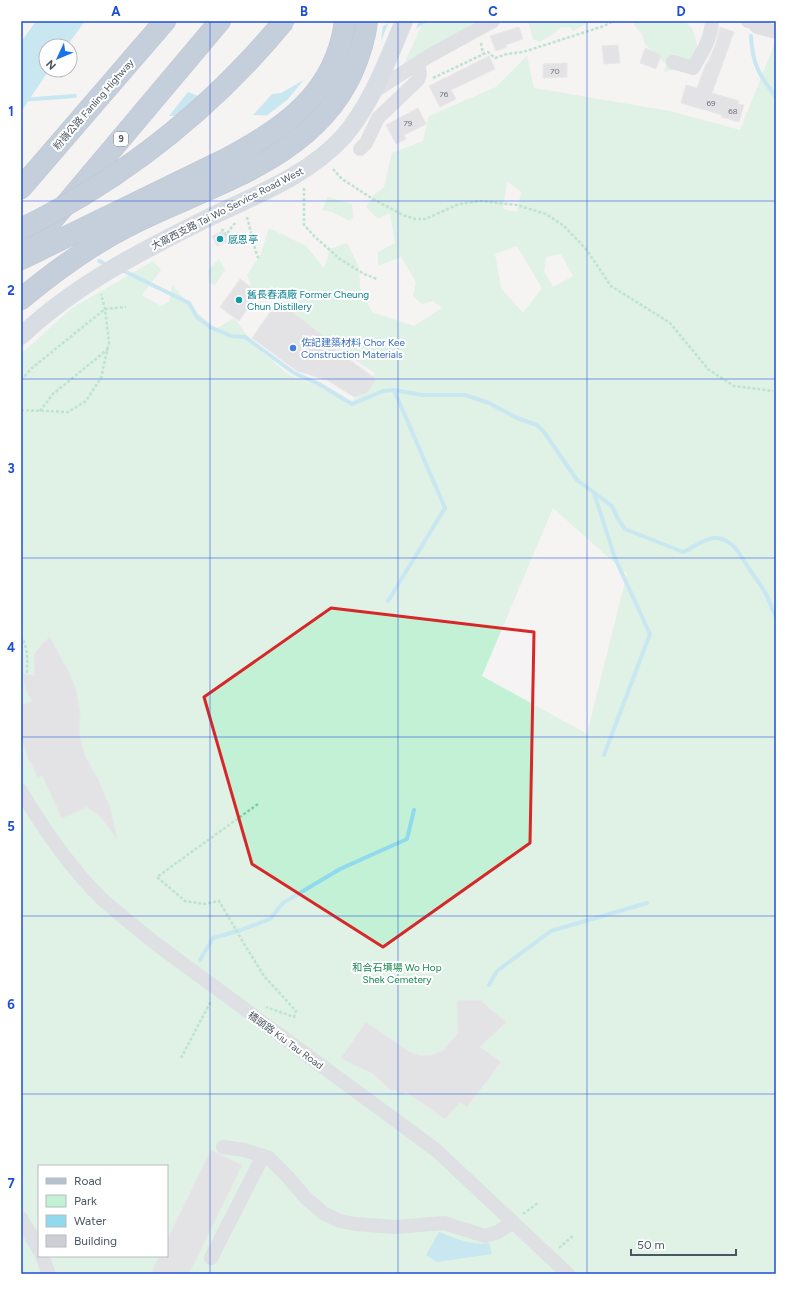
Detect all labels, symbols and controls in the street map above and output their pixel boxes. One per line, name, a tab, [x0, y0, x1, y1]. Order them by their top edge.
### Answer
text: A	[111, 4, 121, 19]
text: B	[300, 4, 308, 19]
text: C	[488, 4, 498, 19]
text: D	[676, 4, 686, 19]
north arrow	[38, 38, 78, 78]
street label: 粉嶺公路 Fanling Highway	[50, 56, 137, 152]
text: N	[44, 57, 59, 72]
house number: 70	[550, 66, 560, 76]
house number: 76	[440, 89, 449, 99]
house number: 69	[706, 98, 716, 108]
text: 1	[8, 104, 14, 119]
house number: 68	[728, 106, 738, 116]
house number: 79	[404, 118, 413, 128]
road number: 9	[114, 132, 128, 146]
street label: 大窩西支路 Tai Wo Service Road West	[149, 164, 306, 253]
place label: 感恩亭	[228, 233, 258, 246]
marker: 感恩亭	[215, 234, 225, 244]
text: 2	[7, 283, 15, 298]
place label: 舊長春酒廠 Former Cheung Chun Distillery	[247, 288, 369, 313]
marker: 舊長春酒廠 Former Cheung Chun Distillery	[234, 295, 244, 305]
place label: 佐記建築材料 Chor Kee Construction Materials	[301, 336, 405, 361]
marker: 佐記建築材料 Chor Kee Construction Materials	[288, 343, 298, 353]
text: 3	[7, 461, 15, 476]
text: 4	[7, 640, 15, 655]
text: 5	[7, 819, 15, 834]
park label: 和合石墳場 Wo Hop Shek Cemetery	[352, 961, 442, 986]
text: 6	[7, 997, 15, 1012]
street label: 橋頭路 Kiu Tau Road	[245, 1009, 326, 1072]
legend	[38, 1165, 168, 1257]
text: Road	[74, 1174, 102, 1188]
text: 7	[7, 1176, 15, 1191]
text: Park	[74, 1194, 97, 1208]
text: Water	[74, 1214, 106, 1228]
scale bar	[631, 1231, 736, 1257]
text: Building	[74, 1234, 117, 1248]
text: 50 m	[637, 1238, 665, 1252]

